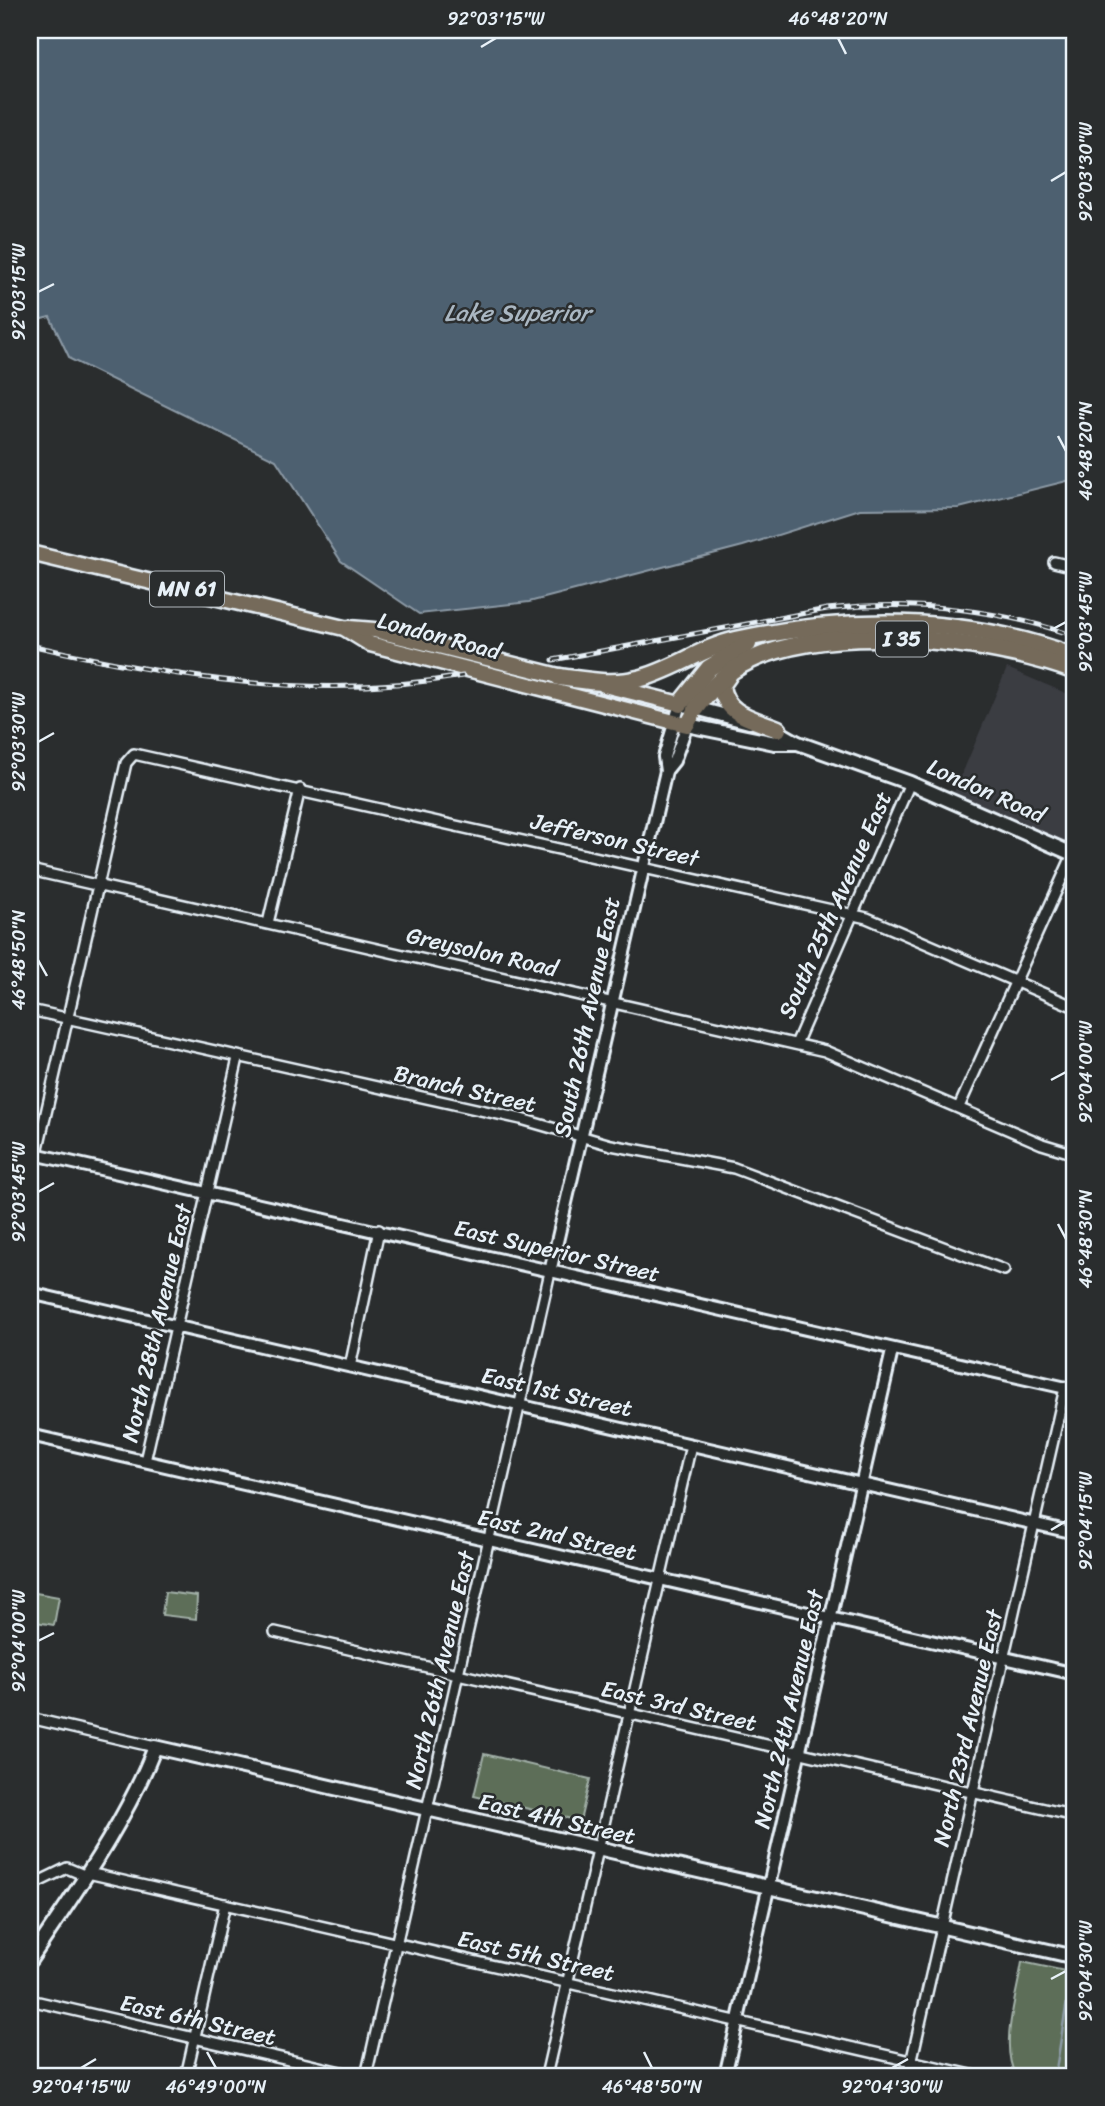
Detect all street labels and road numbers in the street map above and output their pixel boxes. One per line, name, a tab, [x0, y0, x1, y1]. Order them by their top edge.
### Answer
road number: MN 61	[150, 572, 224, 606]
street label: London Road	[373, 600, 507, 673]
road number: I 35	[876, 622, 928, 656]
street label: London Road	[920, 747, 1054, 836]
street label: South 25th Avenue East	[766, 784, 904, 1026]
street label: Jefferson Street	[526, 801, 705, 880]
street label: South 26th Avenue East	[542, 893, 632, 1141]
street label: Greysolon Road	[402, 915, 564, 990]
street label: Branch Street	[390, 1053, 540, 1125]
street label: North 28th Avenue East	[110, 1198, 205, 1446]
street label: East Superior Street	[450, 1207, 664, 1295]
street label: East 1st Street	[477, 1355, 637, 1429]
street label: East 2nd Street	[473, 1497, 641, 1573]
street label: North 26th Avenue East	[393, 1545, 488, 1793]
street label: North 24th Avenue East	[742, 1584, 837, 1833]
street label: North 23rd Avenue East	[921, 1604, 1016, 1851]
street label: East 3rd Street	[597, 1668, 761, 1744]
street label: East 4th Street	[474, 1781, 640, 1857]
street label: East 5th Street	[453, 1918, 619, 1994]
street label: East 6th Street	[116, 1982, 280, 2058]

